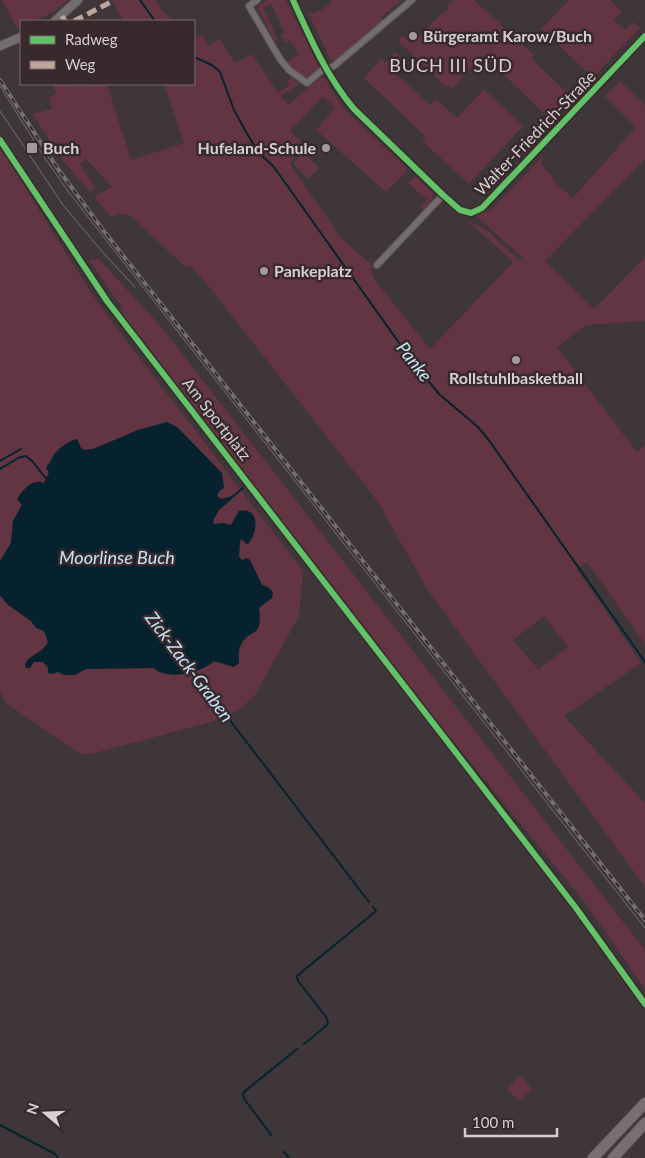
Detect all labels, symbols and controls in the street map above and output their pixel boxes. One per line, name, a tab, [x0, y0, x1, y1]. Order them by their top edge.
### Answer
legend	[20, 20, 195, 85]
place label: Bürgeramt Karow/Buch	[423, 26, 592, 45]
text: Radweg	[65, 30, 118, 48]
marker: Bürgeramt Karow/Buch	[407, 30, 419, 42]
district label: BUCH III SÜD	[389, 54, 513, 76]
text: Weg	[65, 55, 96, 73]
street label: Walter-Friedrich-Straße	[470, 66, 599, 199]
place label: Buch	[43, 138, 79, 157]
place label: Hufeland-Schule	[198, 138, 316, 157]
marker: Buch	[25, 141, 39, 155]
marker: Hufeland-Schule	[320, 142, 332, 154]
place label: Pankeplatz	[274, 261, 352, 280]
marker: Pankeplatz	[258, 265, 270, 277]
water label: Panke	[392, 337, 437, 386]
marker: Rollstuhlbasketball	[510, 354, 522, 366]
place label: Rollstuhlbasketball	[449, 368, 583, 387]
street label: Am Sportplatz	[179, 374, 256, 464]
water label: Moorlinse Buch	[59, 546, 175, 568]
water label: Zick-Zack-Graben	[141, 606, 238, 726]
north arrow	[20, 1088, 70, 1138]
text: N	[22, 1101, 42, 1116]
scale bar	[465, 1106, 558, 1138]
text: 100 m	[472, 1113, 514, 1131]

